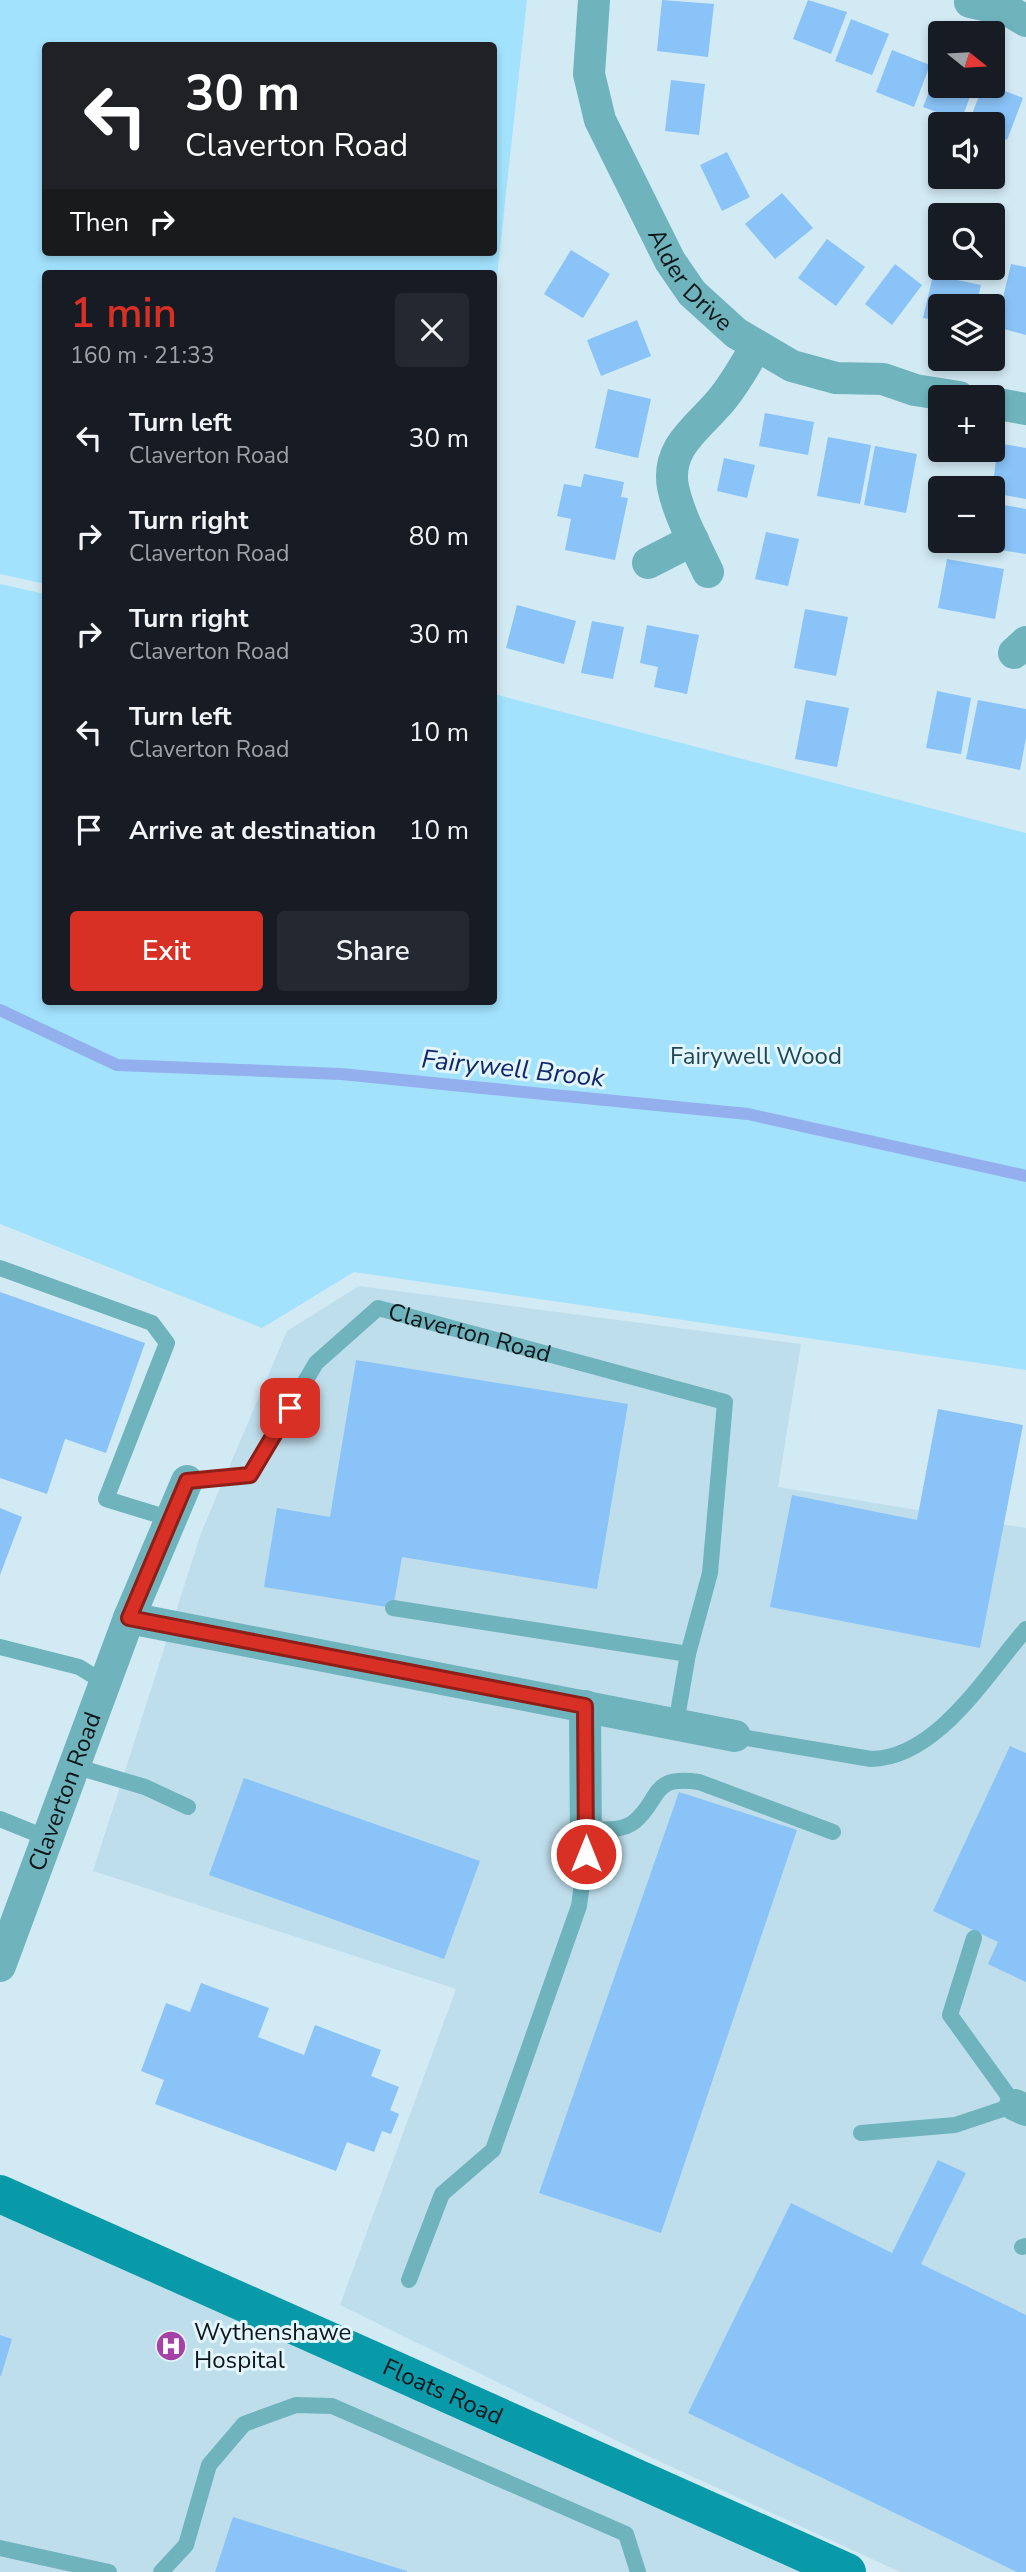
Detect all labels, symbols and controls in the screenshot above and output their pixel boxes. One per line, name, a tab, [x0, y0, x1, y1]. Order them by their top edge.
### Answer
north arrow	[928, 21, 1004, 98]
map controls	[928, 21, 1005, 553]
text: 30 m	[185, 60, 300, 127]
icon: left	[70, 70, 161, 161]
button: sound	[928, 112, 1005, 189]
text: Claverton Road	[185, 124, 408, 167]
icon: right	[143, 203, 181, 241]
button: search	[928, 203, 1005, 280]
text: Then	[70, 205, 129, 240]
street label: Alder Drive	[640, 223, 740, 338]
text: 1 min	[70, 285, 177, 342]
button: close	[395, 293, 469, 367]
button: layers	[928, 294, 1005, 371]
text: 160 m · 21:33	[70, 340, 215, 371]
button: +	[928, 385, 1005, 462]
text: Turn left	[129, 405, 232, 440]
icon: left	[70, 419, 108, 457]
text: 30 m	[409, 421, 469, 456]
text: Claverton Road	[129, 440, 289, 471]
button: −	[928, 476, 1005, 553]
text: Turn right	[129, 503, 248, 538]
icon: right	[70, 517, 108, 555]
text: 80 m	[409, 519, 469, 554]
text: Claverton Road	[129, 538, 289, 569]
text: Turn right	[129, 601, 248, 636]
icon: right	[70, 615, 108, 653]
text: 30 m	[409, 617, 469, 652]
text: Claverton Road	[129, 636, 289, 667]
text: Turn left	[129, 699, 232, 734]
icon: left	[70, 713, 108, 751]
text: 10 m	[409, 715, 469, 750]
text: Claverton Road	[129, 734, 289, 765]
icon: arrive	[70, 811, 108, 849]
text: Arrive at destination	[129, 813, 376, 848]
text: 10 m	[409, 813, 469, 848]
button: Exit	[70, 911, 263, 991]
button: Share	[277, 911, 469, 991]
park label: Fairywell Wood	[670, 1040, 842, 1072]
water label: Fairywell Brook	[420, 1041, 607, 1096]
street label: Claverton Road	[385, 1295, 555, 1370]
pin	[260, 1378, 320, 1438]
icon: arrive	[271, 1389, 309, 1427]
street label: Claverton Road	[21, 1708, 109, 1876]
position arrow	[549, 1817, 623, 1891]
place label: Wythenshawe Hospital	[194, 2316, 351, 2376]
hospital icon: Wythenshawe Hospital	[154, 2329, 188, 2363]
street label: Floats Road	[378, 2351, 508, 2432]

